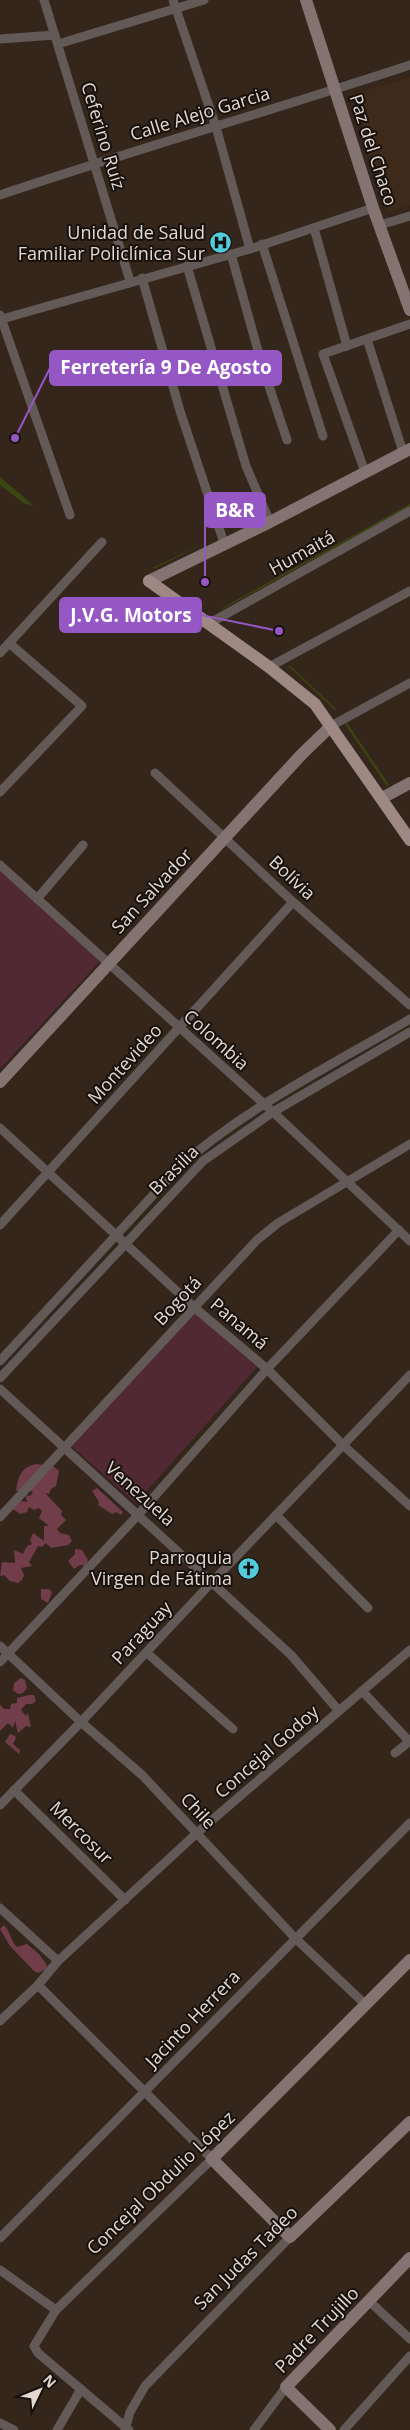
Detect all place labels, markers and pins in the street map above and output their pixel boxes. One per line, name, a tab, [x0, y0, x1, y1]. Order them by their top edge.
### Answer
place label: Unidad de Salud Familiar Policlínica Sur	[18, 220, 206, 265]
hospital icon: Unidad de Salud Familiar Policlínica Sur	[209, 231, 233, 255]
callout: Ferretería 9 De Agosto	[50, 351, 281, 385]
callout: B&R	[205, 493, 265, 527]
callout: J.V.G. Motors	[60, 598, 201, 632]
place label: Parroquia Virgen de Fátima	[91, 1545, 232, 1590]
church icon: Parroquia Virgen de Fátima	[236, 1556, 260, 1580]

